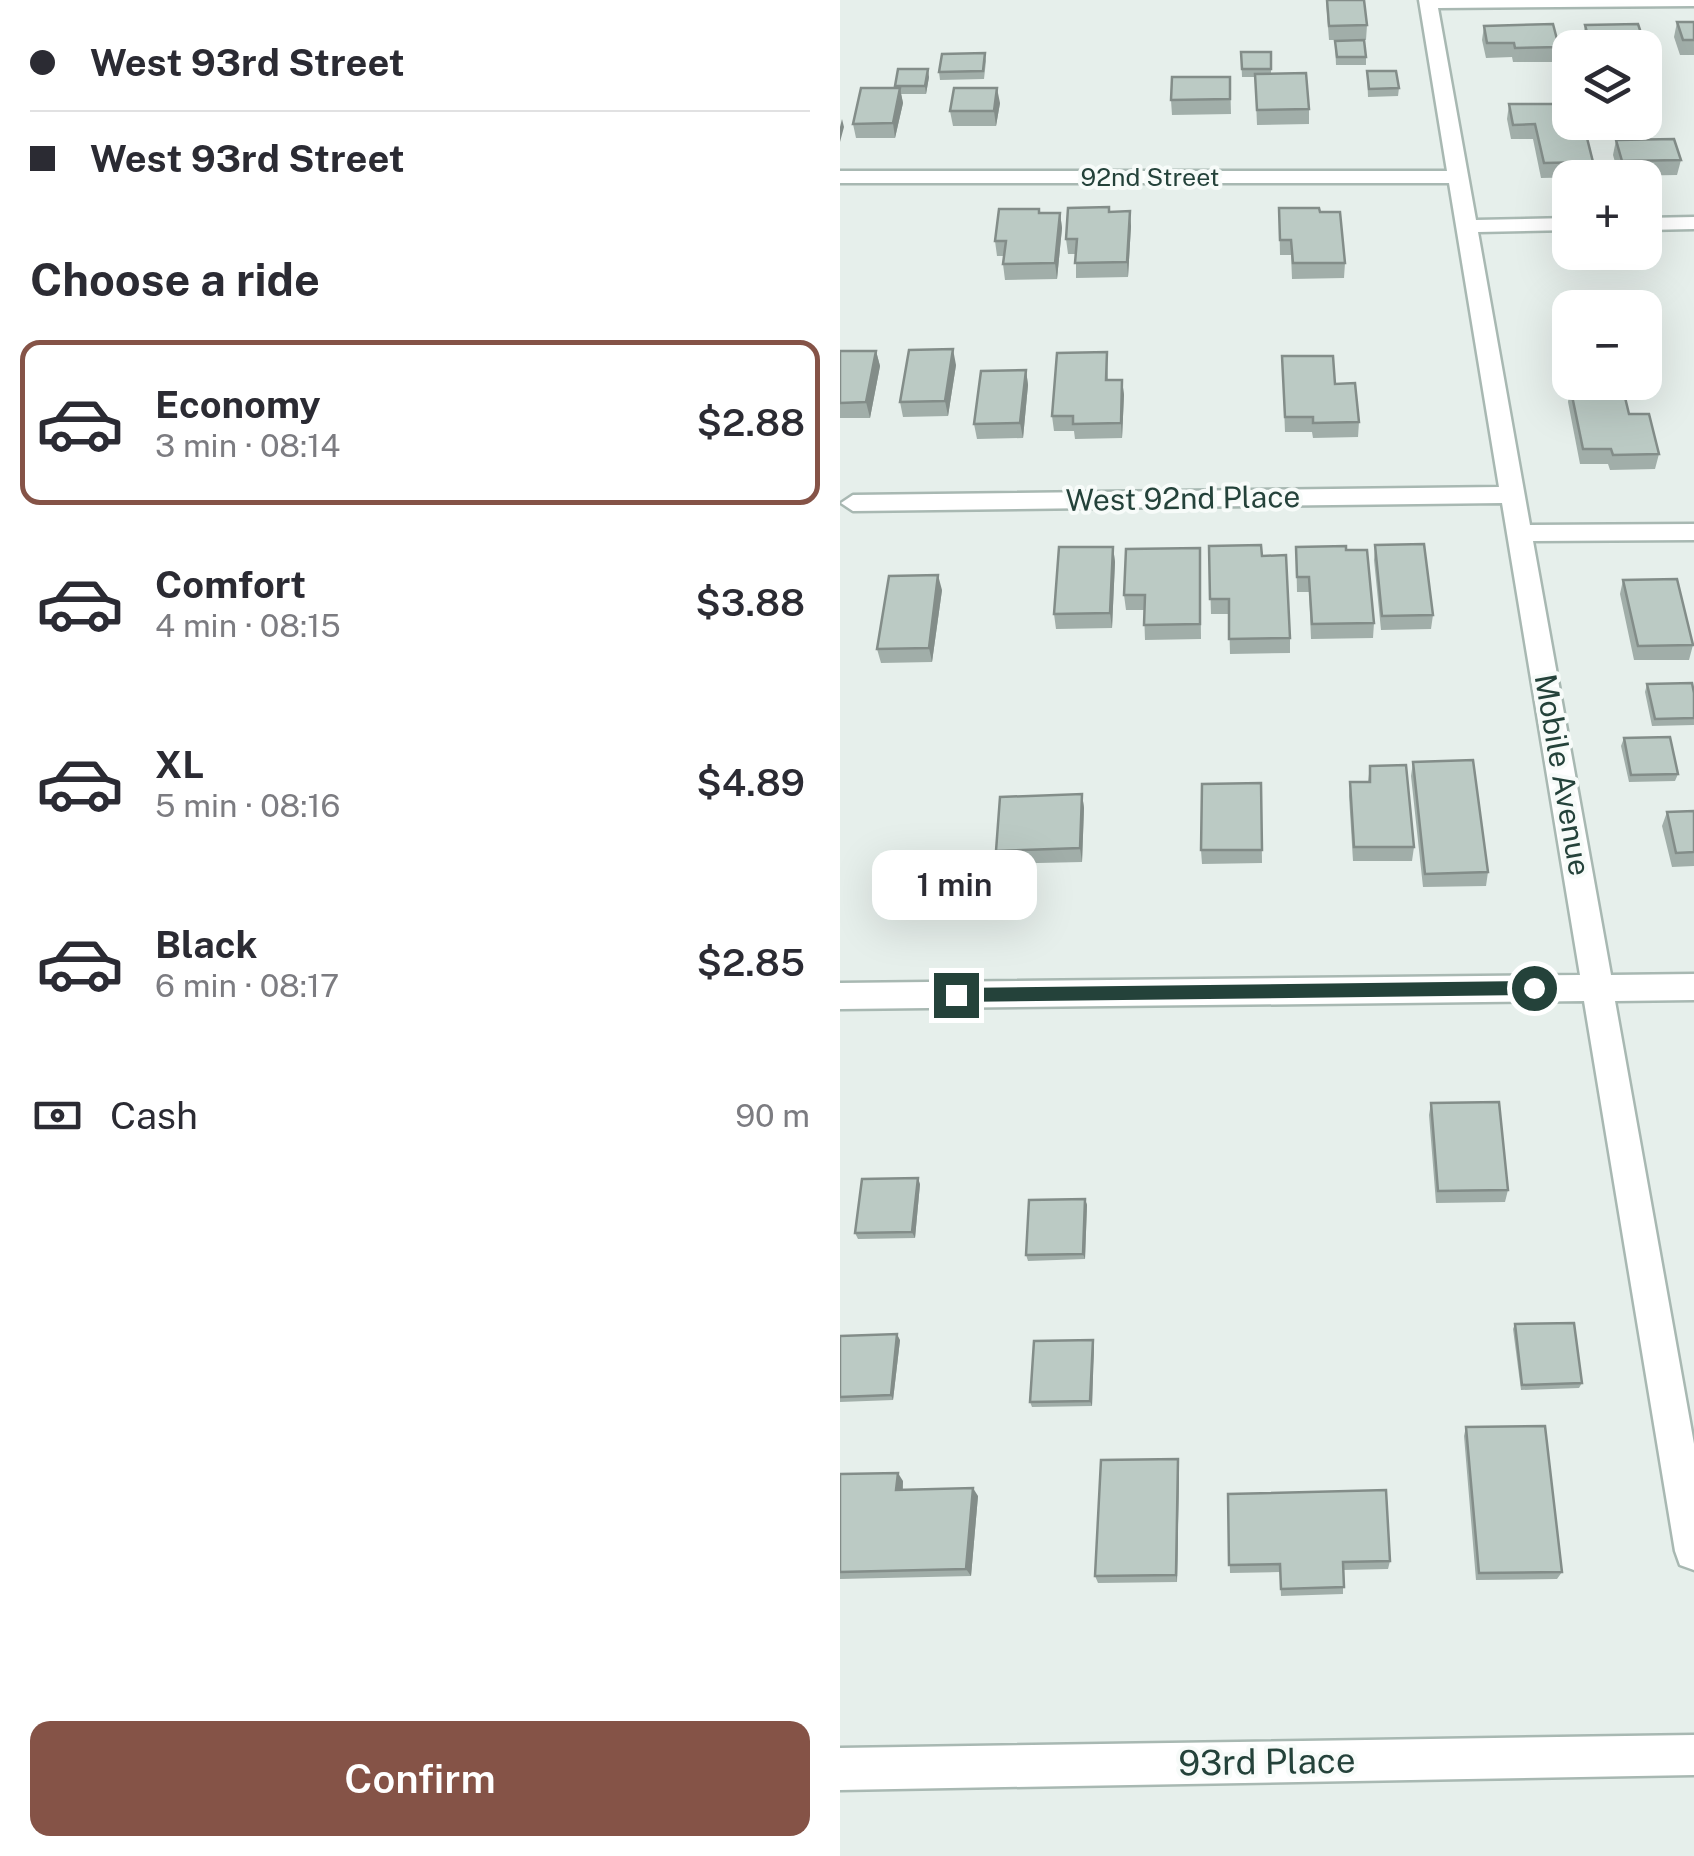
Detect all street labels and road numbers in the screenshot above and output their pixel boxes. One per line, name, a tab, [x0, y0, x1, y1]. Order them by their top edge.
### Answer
street label: 92nd Street	[1081, 162, 1219, 192]
street label: West 92nd Place	[1065, 478, 1301, 518]
street label: Mobile Avenue	[1528, 671, 1598, 879]
street label: 93rd Place	[1178, 1739, 1356, 1784]

